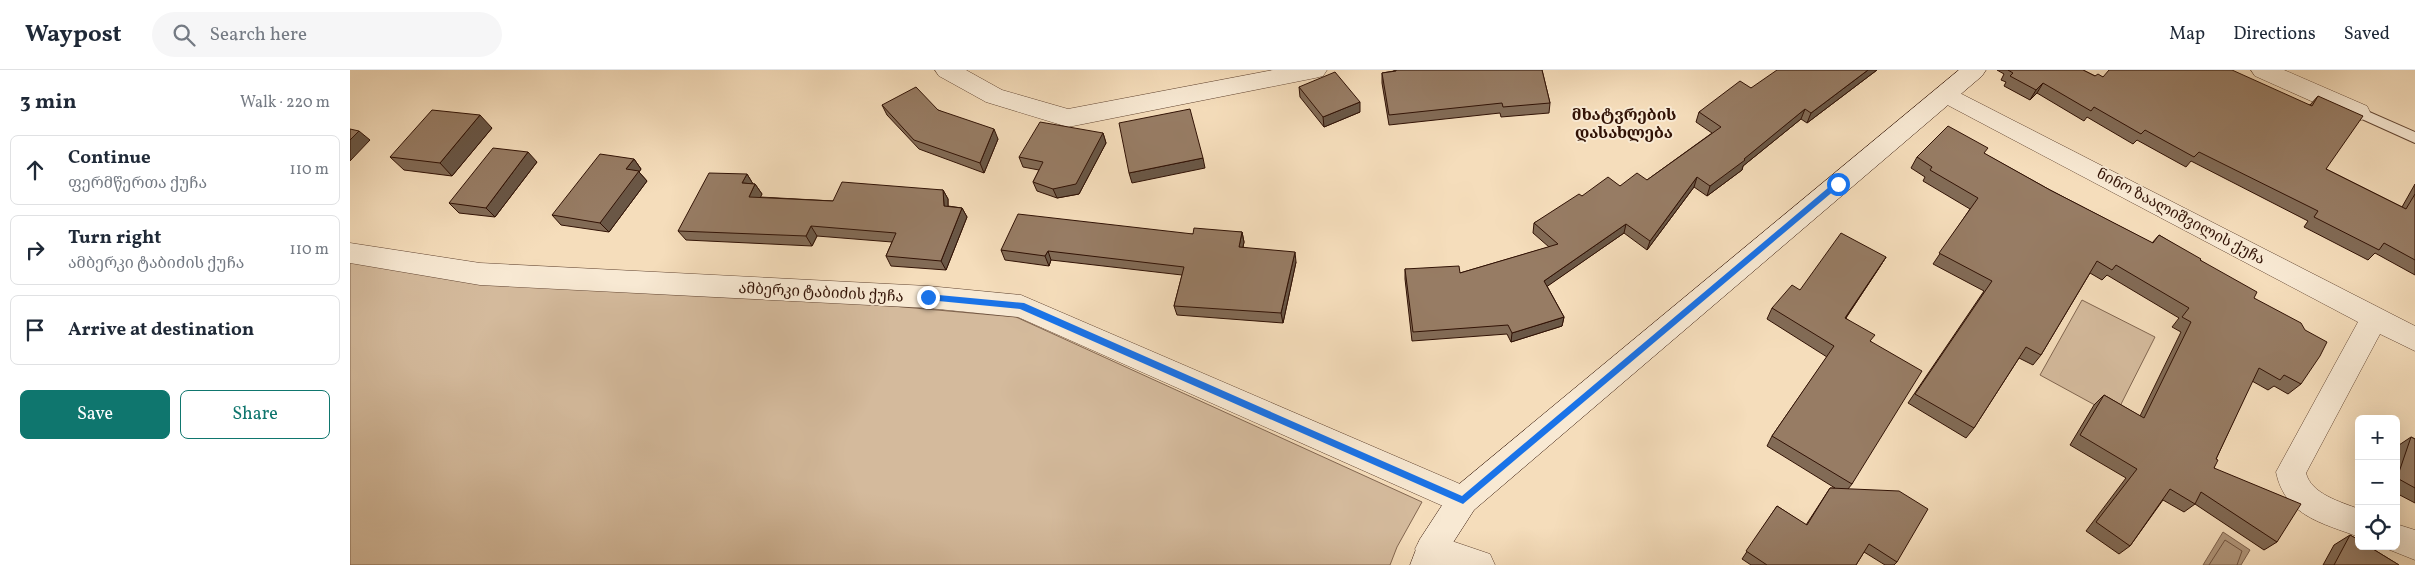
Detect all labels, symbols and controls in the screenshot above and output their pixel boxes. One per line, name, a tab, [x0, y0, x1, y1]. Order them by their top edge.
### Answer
search box	[152, 12, 502, 57]
text: Waypost	[25, 18, 122, 52]
icon: search	[170, 21, 198, 49]
text: Search here	[210, 22, 307, 48]
text: Map	[2169, 22, 2205, 47]
text: Directions	[2233, 22, 2316, 47]
text: Saved	[2344, 22, 2390, 47]
text: 3 min	[20, 88, 76, 117]
text: Walk · 220 m	[240, 92, 330, 114]
district label: მხატვრების დასახლება	[1572, 105, 1676, 145]
text: Continue	[68, 145, 151, 171]
icon: ahead	[21, 156, 49, 184]
text: 110 m	[290, 159, 329, 181]
street label: ნინო ზაალიშვილის ქუჩა	[2092, 164, 2268, 271]
text: ფერმწერთა ქუჩა	[68, 173, 207, 195]
route start	[1827, 173, 1850, 196]
text: Turn right	[68, 225, 161, 251]
icon: right	[21, 236, 49, 264]
text: 110 m	[290, 239, 329, 261]
text: ამბერკი ტაბიძის ქუჩა	[68, 253, 244, 275]
street label: ამბერკი ტაბიძის ქუჩა	[738, 279, 904, 308]
route end	[917, 286, 940, 309]
icon: arrive	[21, 316, 49, 344]
text: Arrive at destination	[68, 317, 254, 343]
button: Save	[20, 390, 170, 439]
button: Share	[180, 390, 330, 439]
map controls	[2355, 415, 2400, 550]
button: +	[2355, 415, 2400, 460]
button: −	[2355, 460, 2400, 505]
button: locate	[2355, 505, 2400, 550]

